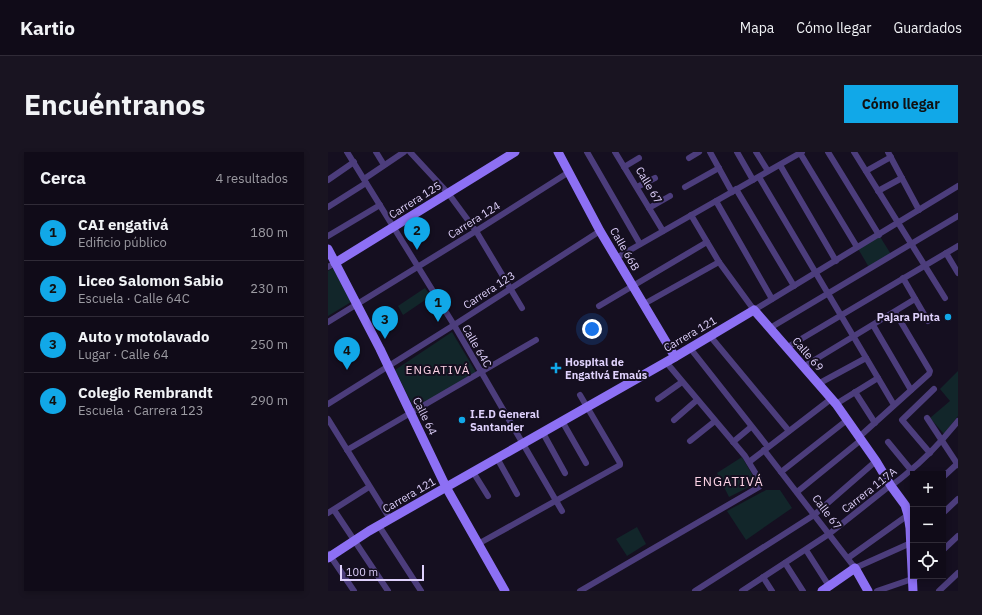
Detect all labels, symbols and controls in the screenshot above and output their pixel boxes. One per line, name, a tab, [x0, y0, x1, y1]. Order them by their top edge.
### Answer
text: Kartio	[20, 16, 75, 40]
text: Mapa	[740, 19, 774, 37]
text: Cómo llegar	[796, 19, 871, 37]
text: Guardados	[893, 19, 962, 37]
button: Cómo llegar	[844, 85, 958, 123]
text: Encuéntranos	[24, 86, 205, 123]
street label: Calle 67	[633, 164, 665, 206]
text: Cerca	[40, 167, 86, 189]
text: 4 resultados	[215, 170, 288, 187]
street label: Carrera 125	[386, 178, 444, 222]
street label: Carrera 124	[445, 198, 503, 242]
text: CAI engativá	[78, 215, 169, 234]
pin: 2	[404, 217, 430, 250]
text: 1	[49, 224, 57, 241]
text: 180 m	[250, 224, 288, 241]
street label: Calle 66B	[607, 225, 643, 273]
text: Edificio público	[78, 234, 167, 251]
street label: Carrera 123	[460, 268, 518, 312]
text: Liceo Salomon Sabio	[78, 271, 223, 290]
text: 2	[49, 280, 57, 297]
text: 230 m	[250, 280, 288, 297]
pin: 1	[425, 289, 451, 322]
text: Escuela · Calle 64C	[78, 290, 190, 307]
pin: 3	[372, 306, 398, 339]
place label: Pajara Pinta	[877, 310, 940, 324]
marker: Pajara Pinta	[943, 312, 953, 322]
street label: Carrera 121	[661, 313, 719, 355]
your location	[582, 319, 602, 339]
street label: Calle 64C	[459, 322, 495, 370]
text: Auto y motolavado	[78, 327, 209, 346]
street label: Calle 69	[789, 334, 827, 374]
text: 3	[49, 336, 57, 353]
text: 250 m	[250, 336, 288, 353]
pin: 4	[334, 337, 360, 370]
text: Lugar · Calle 64	[78, 346, 169, 363]
place label: Hospital de Engativá Emaús	[565, 355, 648, 382]
district label: ENGATIVÁ	[406, 362, 470, 377]
marker: Hospital de Engativá Emaús	[550, 362, 562, 374]
text: Colegio Rembrandt	[78, 383, 213, 402]
text: 4	[49, 392, 57, 409]
text: 290 m	[250, 392, 288, 409]
street label: Calle 64	[410, 395, 440, 438]
text: Escuela · Carrera 123	[78, 402, 204, 419]
place label: I.E.D General Santander	[470, 407, 540, 434]
marker: I.E.D General Santander	[457, 415, 467, 425]
street label: Carrera 117A	[839, 464, 899, 516]
map controls	[910, 471, 946, 579]
button: +	[910, 471, 946, 507]
district label: ENGATIVÁ	[694, 473, 764, 490]
street label: Carrera 121	[380, 474, 438, 516]
street label: Calle 67	[809, 492, 845, 532]
button: −	[910, 507, 946, 543]
button: locate	[910, 543, 946, 579]
scale bar	[340, 563, 424, 582]
text: 100 m	[346, 565, 378, 579]

